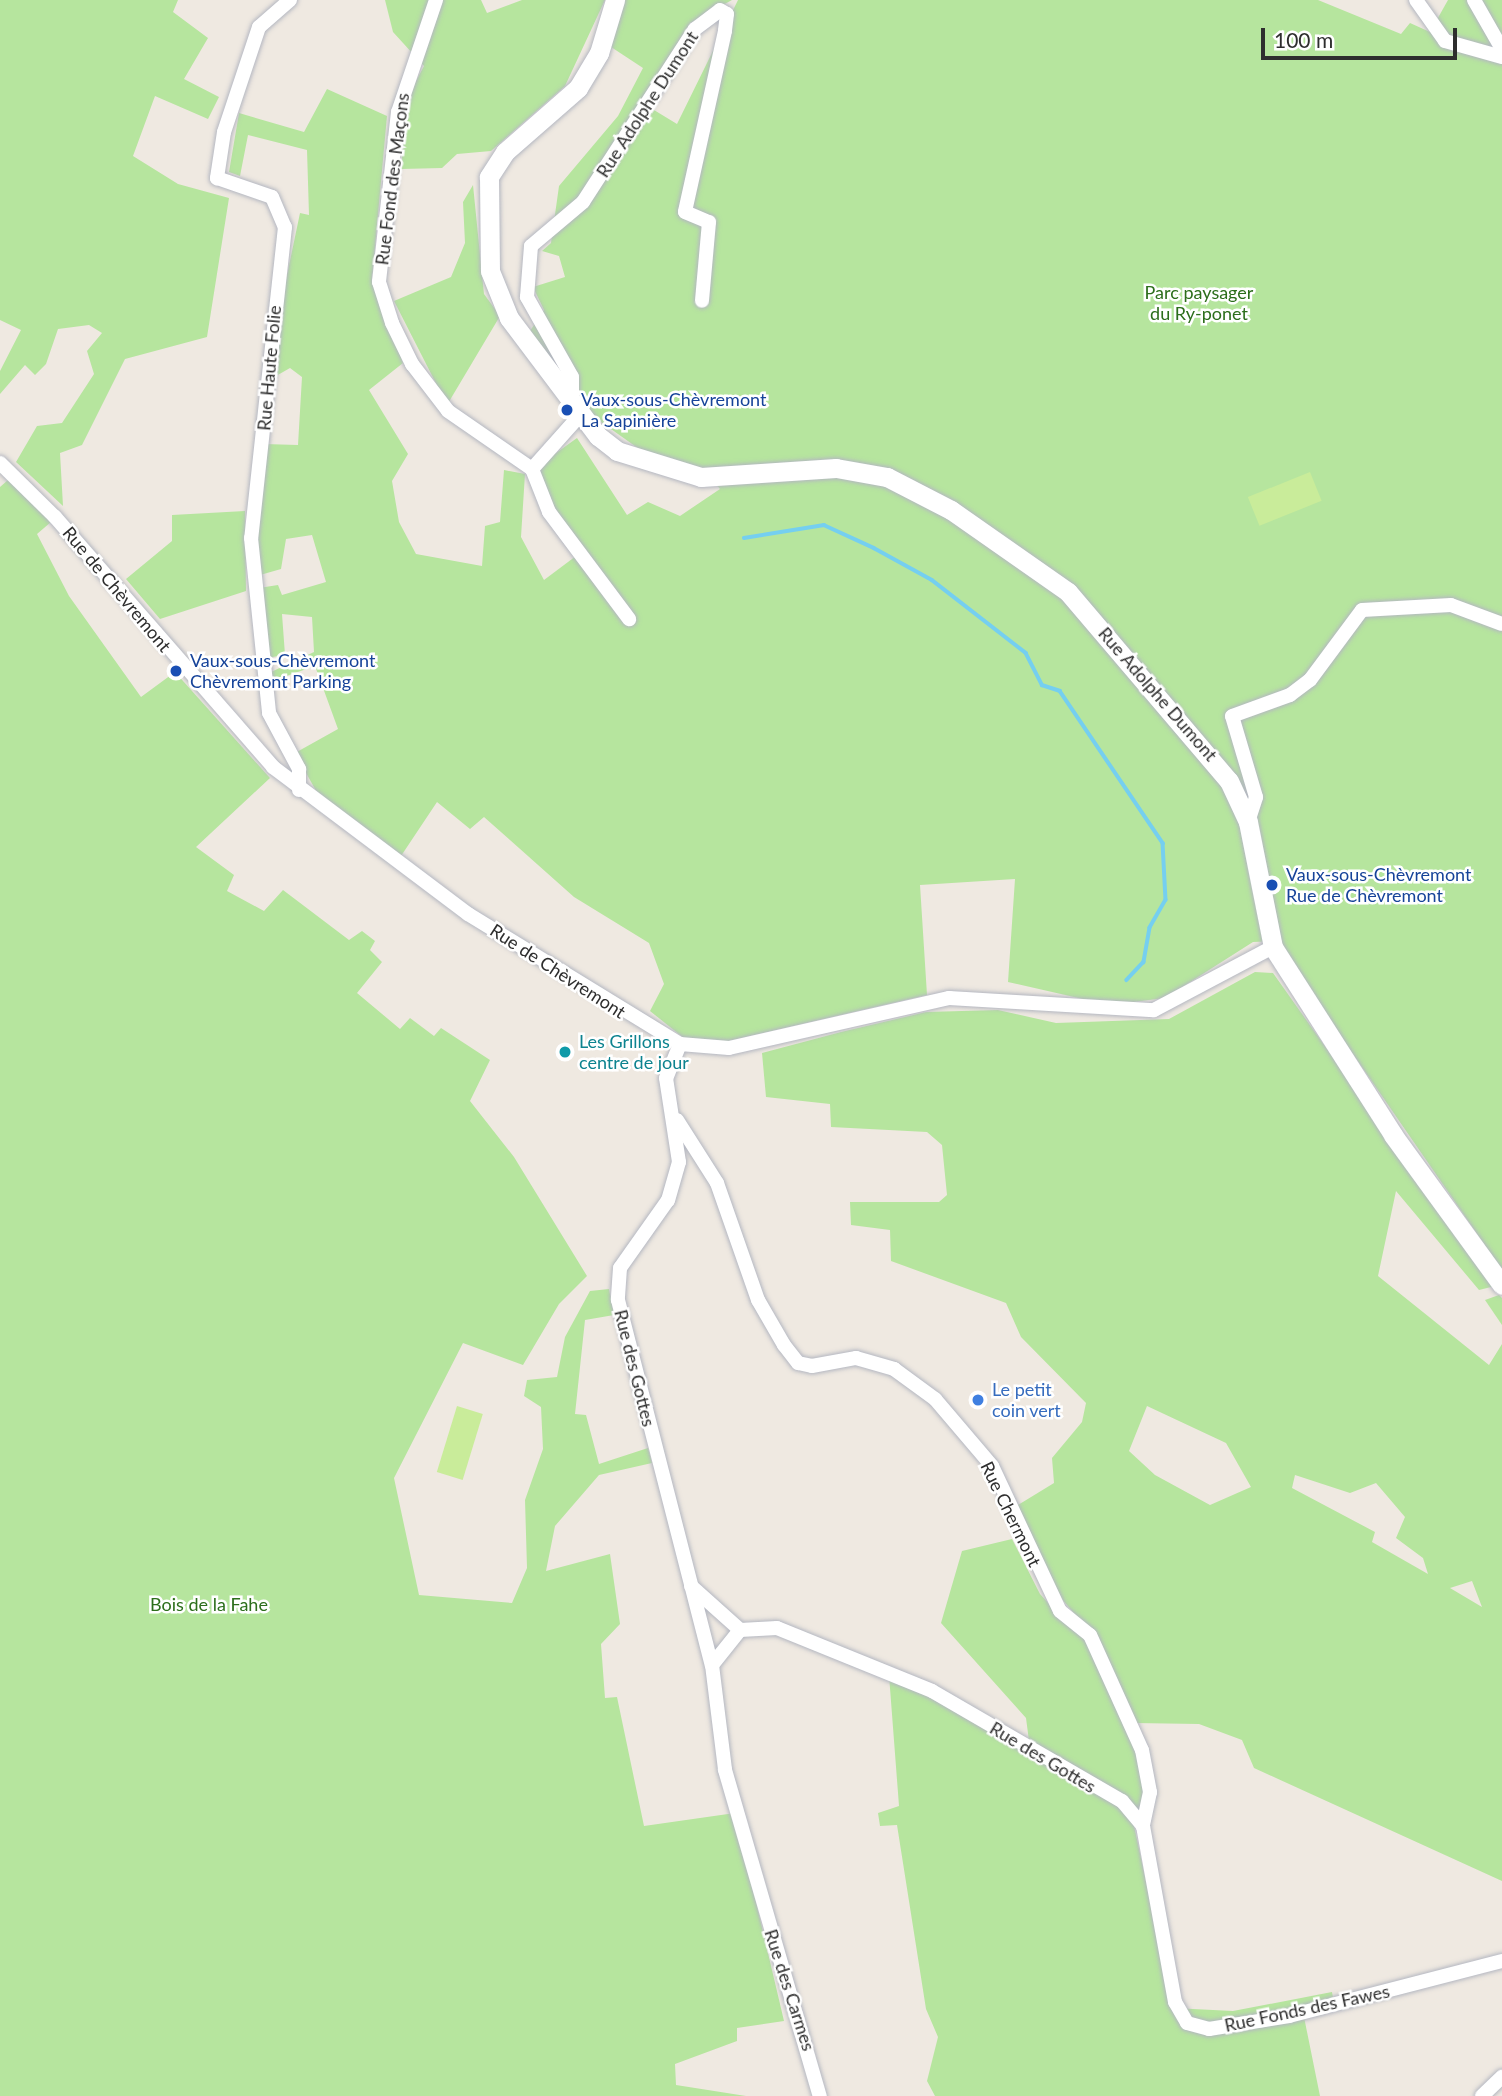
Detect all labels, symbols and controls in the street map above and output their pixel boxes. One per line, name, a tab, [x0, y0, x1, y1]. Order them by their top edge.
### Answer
scale bar	[1264, 14, 1460, 58]
street label: Rue Adolphe Dumont	[591, 27, 703, 181]
text: 100 m	[1274, 27, 1333, 52]
street label: Rue Fond des Maçons	[371, 92, 413, 266]
park label: Parc paysager du Ry-ponet	[1145, 282, 1253, 324]
street label: Rue Haute Folie	[253, 304, 285, 432]
place label: Vaux-sous-Chèvremont La Sapinière	[581, 389, 766, 432]
marker: Vaux-sous-Chèvremont La Sapinière	[559, 402, 575, 418]
street label: Rue de Chèvremont	[58, 522, 176, 656]
street label: Rue Adolphe Dumont	[1094, 622, 1222, 766]
place label: Vaux-sous-Chèvremont Chèvremont Parking	[190, 650, 375, 692]
marker: Vaux-sous-Chèvremont Chèvremont Parking	[168, 663, 184, 679]
place label: Vaux-sous-Chèvremont Rue de Chèvremont	[1286, 864, 1471, 906]
marker: Vaux-sous-Chèvremont Rue de Chèvremont	[1264, 877, 1280, 893]
street label: Rue de Chèvremont	[486, 919, 630, 1023]
place label: Les Grillons centre de jour	[579, 1031, 689, 1074]
marker: Les Grillons centre de jour	[557, 1044, 573, 1060]
street label: Rue des Gottes	[610, 1307, 660, 1429]
place label: Le petit coin vert	[992, 1379, 1061, 1422]
marker: Le petit coin vert	[970, 1392, 986, 1408]
street label: Rue Chermont	[976, 1458, 1046, 1570]
park label: Bois de la Fahe	[150, 1593, 268, 1615]
street label: Rue des Gottes	[986, 1717, 1100, 1797]
street label: Rue des Carmes	[760, 1926, 820, 2054]
street label: Rue Fonds des Fawes	[1222, 1980, 1392, 2036]

